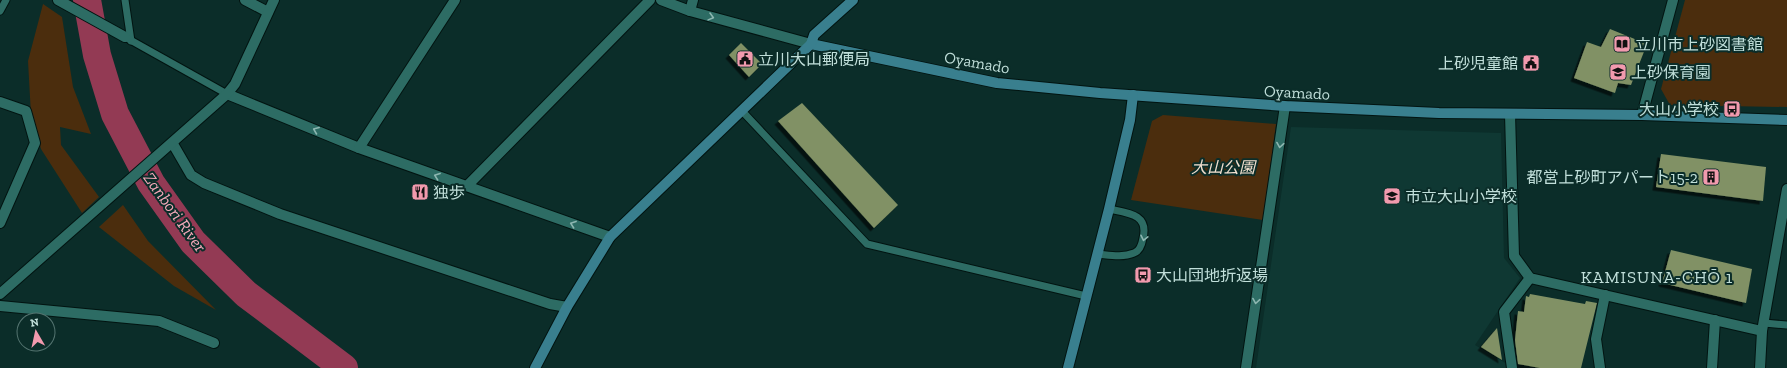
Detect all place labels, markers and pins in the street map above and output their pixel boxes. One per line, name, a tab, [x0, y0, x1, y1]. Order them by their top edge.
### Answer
library icon: 立川市上砂図書館	[1612, 34, 1632, 54]
place label: 立川市上砂図書館	[1635, 35, 1763, 54]
public building icon: 立川大山郵便局	[735, 49, 755, 69]
place label: 立川大山郵便局	[758, 50, 870, 69]
public building icon: 上砂児童館	[1521, 53, 1541, 73]
place label: 上砂児童館	[1438, 54, 1518, 73]
school or university icon: 上砂保育園	[1608, 62, 1628, 82]
place label: 上砂保育園	[1631, 63, 1711, 82]
bus stop icon: 大山小学校	[1722, 99, 1742, 119]
place label: 大山小学校	[1639, 100, 1719, 119]
building icon: 都営上砂町アパート15-2	[1701, 167, 1721, 187]
place label: 都営上砂町アパート15-2	[1527, 168, 1698, 187]
restaurant icon: 独歩	[410, 182, 430, 202]
place label: 独歩	[433, 183, 465, 202]
school or university icon: 市立大山小学校	[1382, 186, 1402, 206]
place label: 市立大山小学校	[1405, 187, 1517, 206]
bus stop icon: 大山団地折返場	[1133, 265, 1153, 285]
place label: 大山団地折返場	[1156, 266, 1268, 285]

